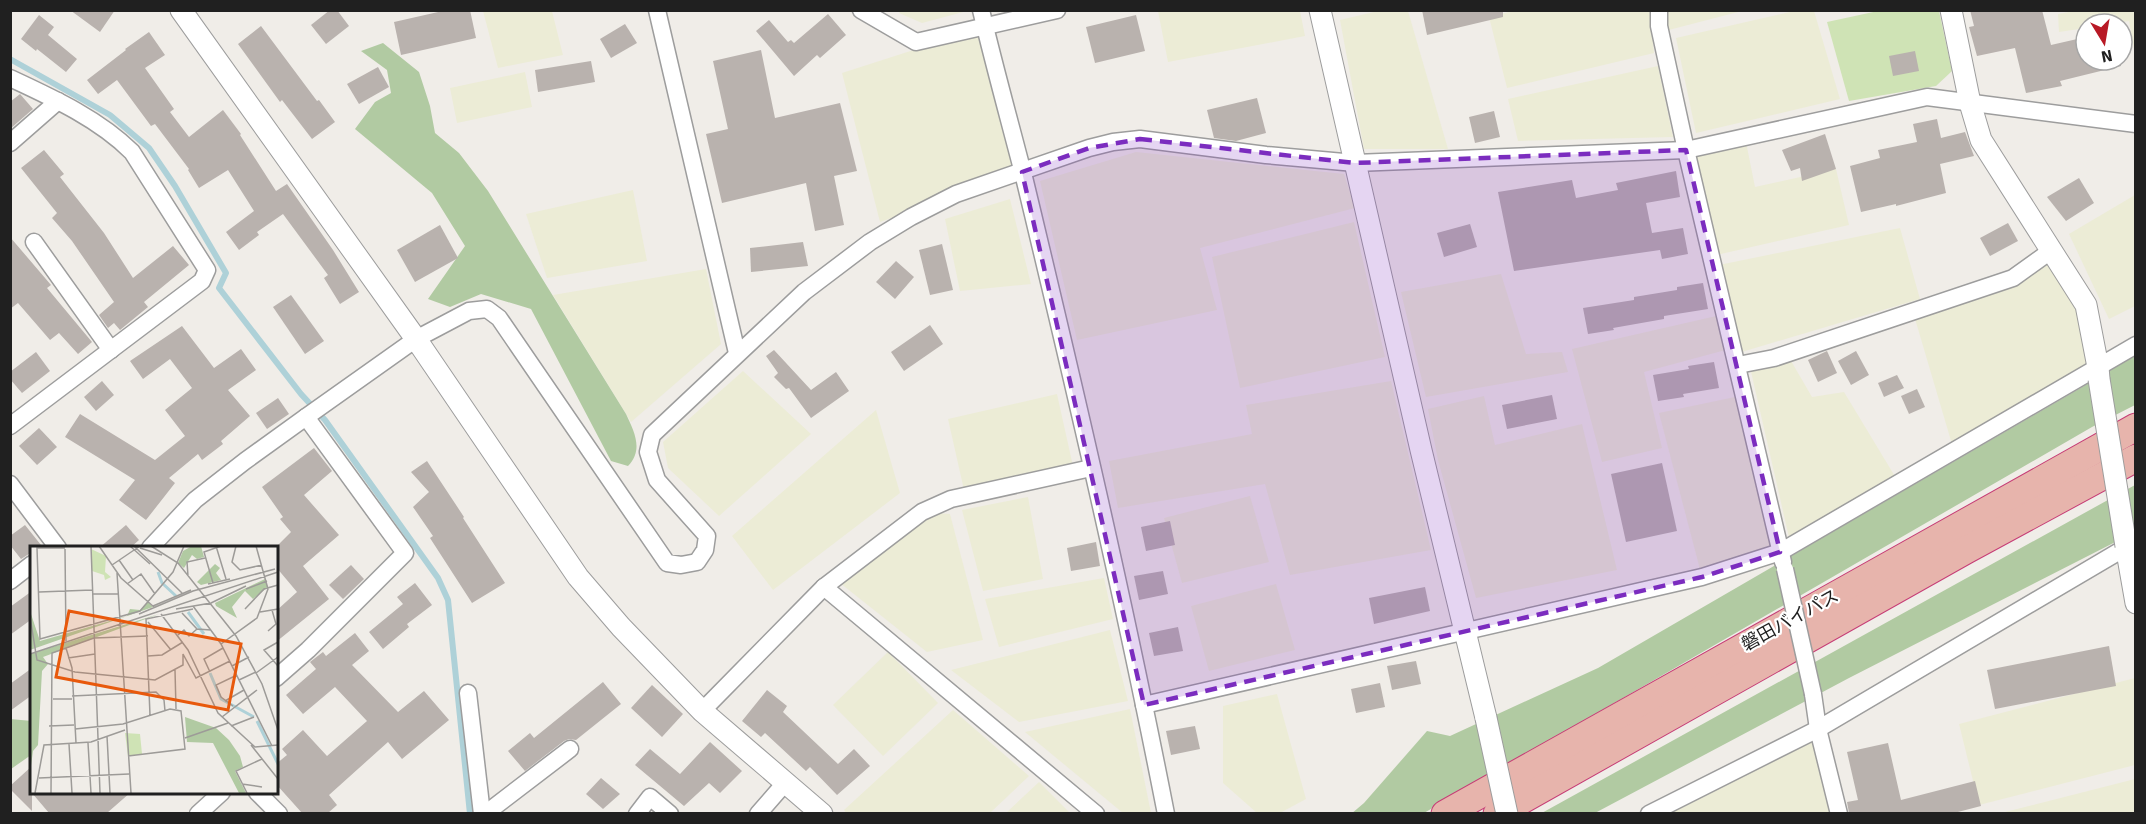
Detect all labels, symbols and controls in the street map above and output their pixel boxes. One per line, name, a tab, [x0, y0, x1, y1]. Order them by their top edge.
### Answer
north arrow	[2074, 12, 2134, 72]
text: N	[2099, 45, 2114, 67]
inset map	[30, 546, 278, 794]
street label: 磐田バイパス	[1738, 584, 1842, 656]

